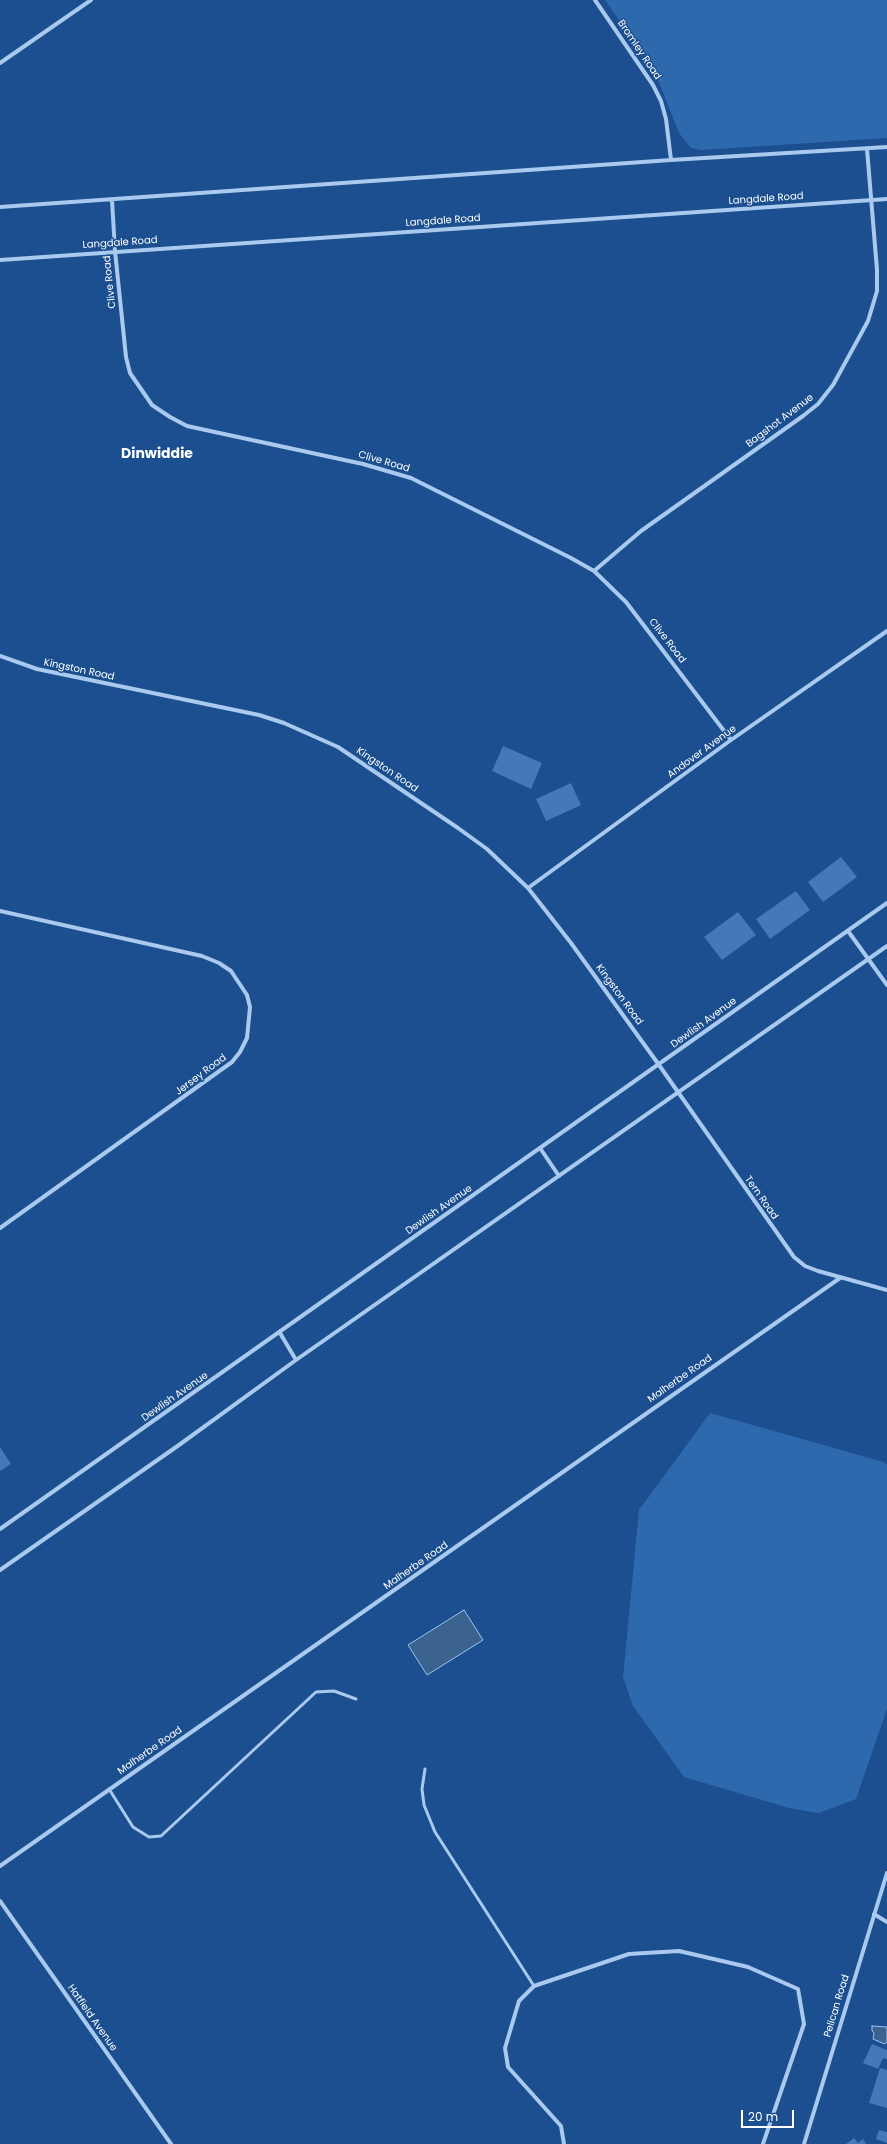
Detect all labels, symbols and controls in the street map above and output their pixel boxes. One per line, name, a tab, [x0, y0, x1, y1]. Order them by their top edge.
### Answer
street label: Bromley Road	[615, 18, 663, 82]
street label: Langdale Road	[728, 190, 804, 208]
street label: Langdale Road	[405, 212, 481, 230]
street label: Langdale Road	[82, 234, 158, 252]
street label: Clive Road	[101, 255, 119, 309]
street label: Bagshot Avenue	[744, 392, 816, 450]
district label: Dinwiddie	[121, 446, 193, 462]
street label: Clive Road	[357, 449, 411, 475]
street label: Clive Road	[646, 616, 688, 666]
street label: Kingston Road	[43, 657, 115, 683]
street label: Andover Avenue	[665, 723, 739, 781]
street label: Kingston Road	[354, 745, 420, 795]
street label: Kingston Road	[593, 962, 645, 1028]
street label: Dewlish Avenue	[669, 995, 739, 1051]
street label: Jersey Road	[173, 1052, 229, 1098]
street label: Tern Road	[742, 1174, 780, 1222]
street label: Dewlish Avenue	[404, 1183, 474, 1237]
street label: Malherbe Road	[646, 1352, 714, 1406]
street label: Dewlish Avenue	[140, 1370, 210, 1424]
street label: Malherbe Road	[382, 1539, 450, 1593]
street label: Malherbe Road	[116, 1724, 184, 1778]
street label: Pelican Road	[822, 1973, 852, 2039]
street label: Hatfield Avenue	[65, 1982, 119, 2054]
scale bar	[743, 2102, 796, 2128]
text: 20 m	[748, 2108, 778, 2125]

